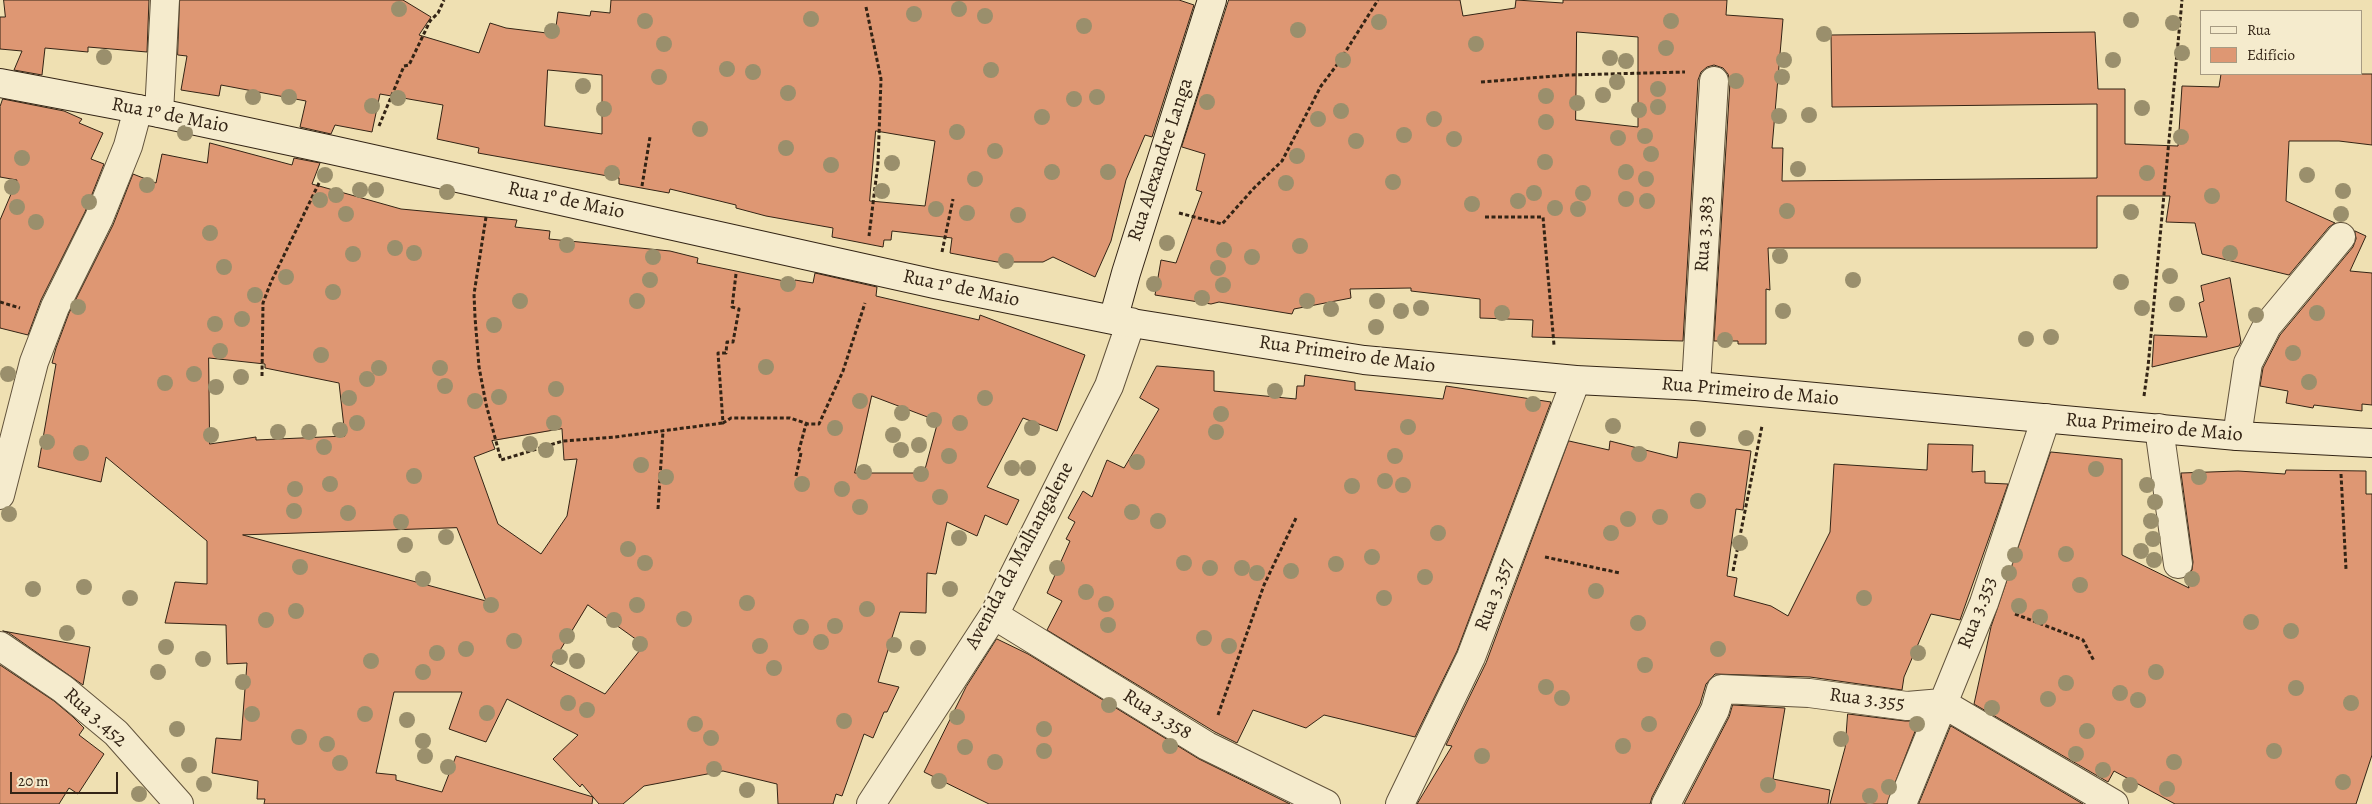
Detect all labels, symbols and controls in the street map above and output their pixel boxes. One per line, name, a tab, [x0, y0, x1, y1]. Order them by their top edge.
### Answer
legend	[2200, 10, 2362, 75]
text: Rua	[2247, 20, 2271, 40]
text: Edifício	[2247, 45, 2295, 65]
street label: Rua Alexandre Langa	[1123, 75, 1199, 245]
street label: Rua 1º de Maio	[109, 93, 231, 139]
street label: Rua 1º de Maio	[506, 177, 626, 225]
street label: Rua 3.383	[1690, 195, 1720, 273]
street label: Rua 1º de Maio	[901, 265, 1021, 313]
street label: Rua Primeiro de Maio	[1257, 331, 1437, 379]
street label: Rua Primeiro de Maio	[1660, 372, 1840, 412]
street label: Rua Primeiro de Maio	[2064, 408, 2244, 448]
street label: Avenida da Malhangalene	[961, 458, 1079, 654]
street label: Rua 3.357	[1470, 555, 1520, 635]
street label: Rua 3.353	[1953, 574, 2003, 652]
street label: Rua 3.452	[58, 683, 132, 753]
street label: Rua 3.355	[1828, 683, 1906, 717]
street label: Rua 3.358	[1118, 684, 1196, 746]
scale bar	[12, 762, 120, 794]
text: 20 m	[18, 771, 49, 791]

